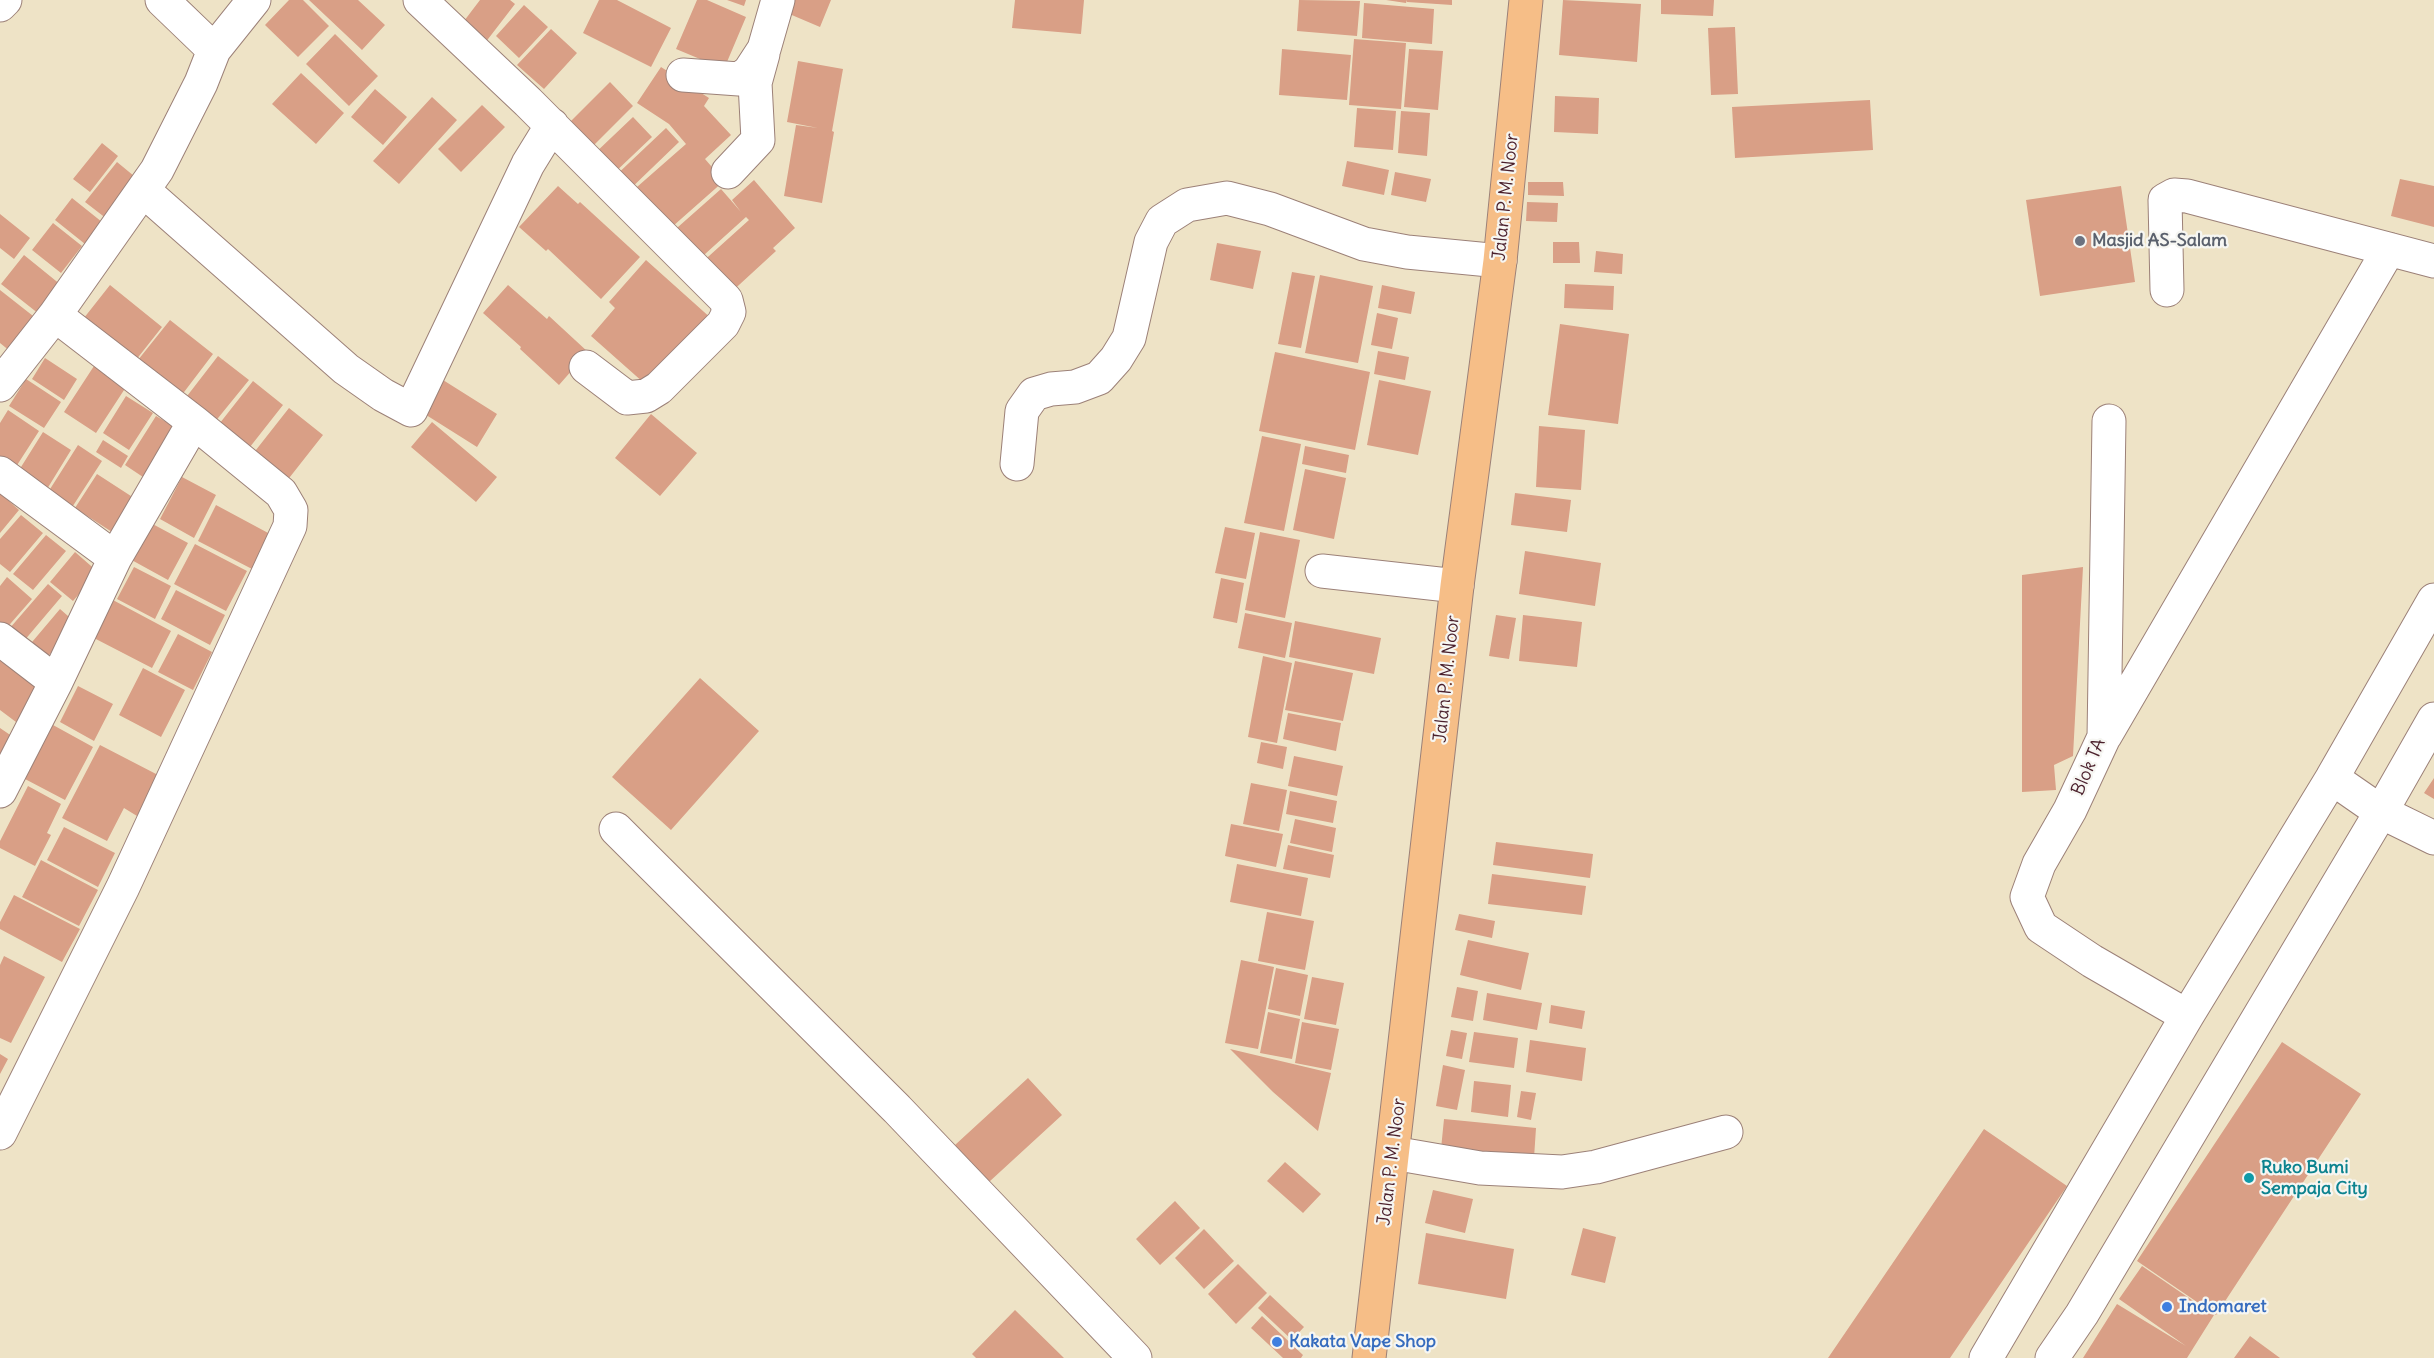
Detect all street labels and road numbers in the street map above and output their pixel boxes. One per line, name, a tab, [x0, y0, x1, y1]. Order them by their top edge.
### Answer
street label: Jalan P. M. Noor	[1489, 132, 1523, 262]
street label: Jalan P. M. Noor	[1430, 614, 1464, 744]
street label: Blok TA	[2067, 735, 2111, 799]
street label: Jalan P. M. Noor	[1373, 1097, 1411, 1227]

